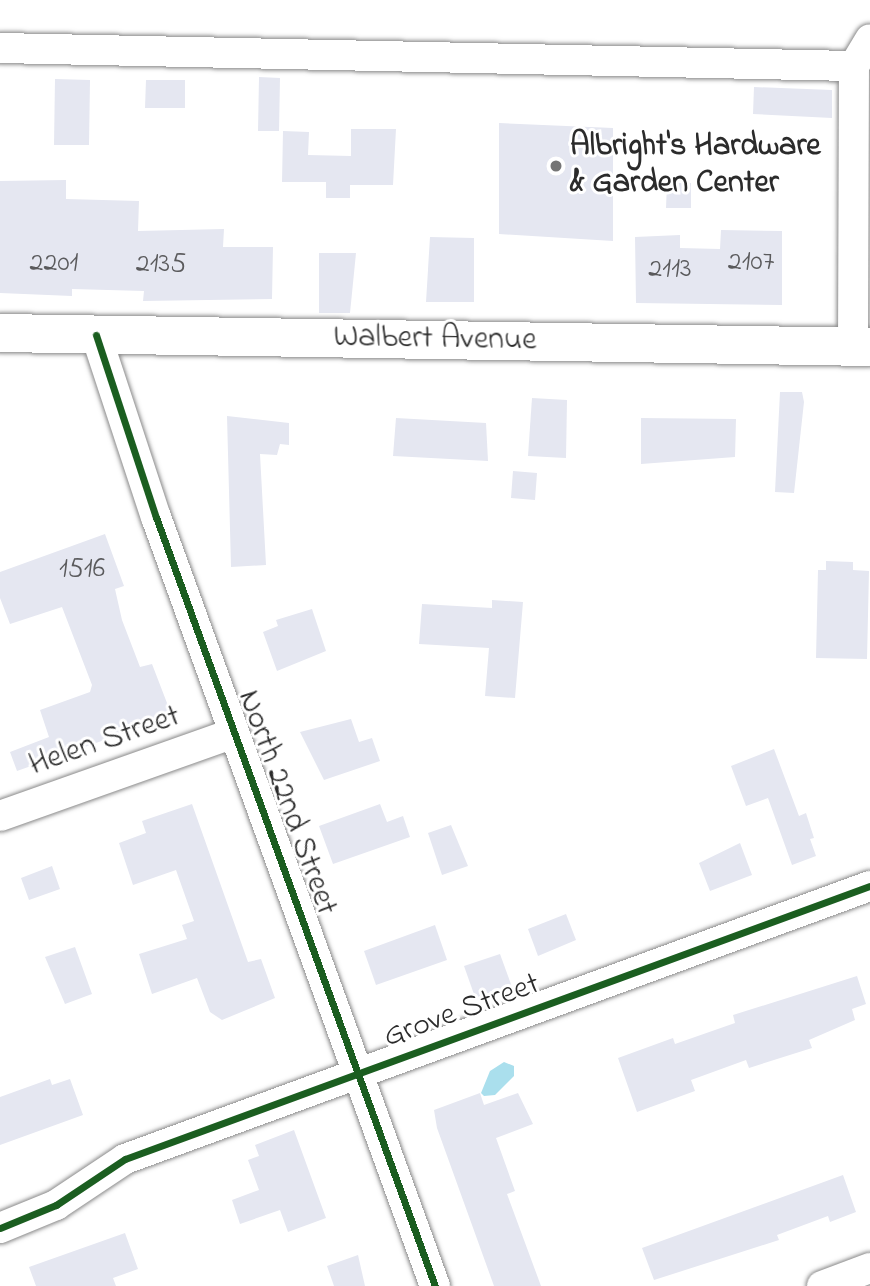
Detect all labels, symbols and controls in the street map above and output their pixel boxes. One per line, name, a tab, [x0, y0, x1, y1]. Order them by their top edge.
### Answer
place label: Albright's Hardware & Garden Center	[570, 129, 821, 204]
marker: Albright's Hardware & Garden Center	[548, 158, 564, 174]
house number: 2107	[728, 246, 774, 280]
house number: 2201	[30, 247, 78, 281]
house number: 2135	[136, 248, 186, 282]
house number: 2113	[648, 253, 692, 287]
street label: Walbert Avenue	[333, 319, 537, 361]
house number: 1516	[59, 553, 105, 587]
street label: North 22nd Street	[228, 685, 344, 921]
street label: Helen Street	[24, 698, 186, 786]
street label: Grove Street	[379, 966, 545, 1058]

